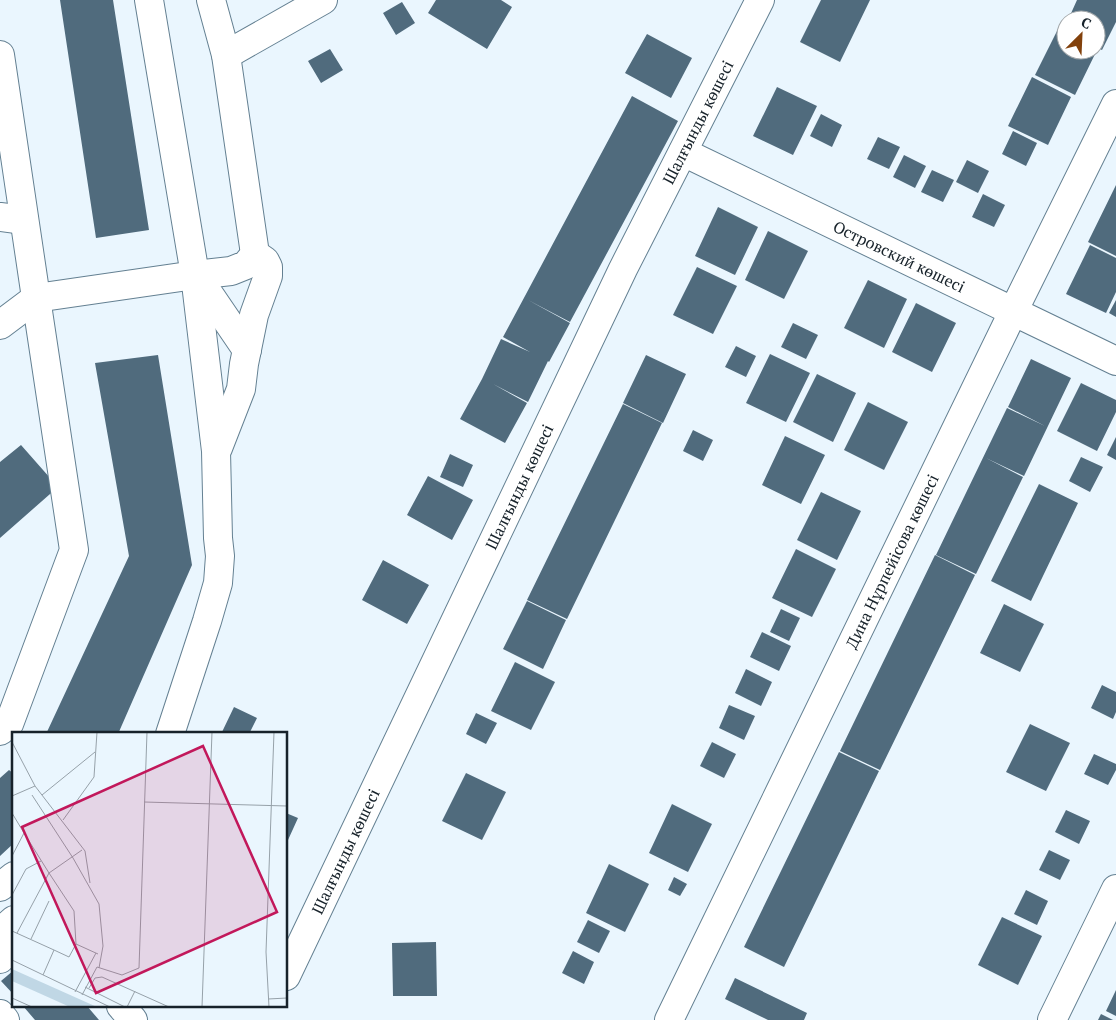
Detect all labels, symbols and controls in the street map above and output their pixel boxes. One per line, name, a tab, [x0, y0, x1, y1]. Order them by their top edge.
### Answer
north arrow	[1056, 10, 1106, 60]
text: С	[1078, 12, 1095, 33]
street label: Шалғынды көшесі	[657, 56, 739, 188]
street label: Островский көшесі	[830, 215, 969, 298]
street label: Шалғынды көшесі	[480, 420, 559, 553]
street label: Дина Нұрпейісова көшесі	[840, 470, 944, 652]
inset map	[12, 732, 288, 1008]
street label: Шалғынды көшесі	[306, 785, 385, 918]

